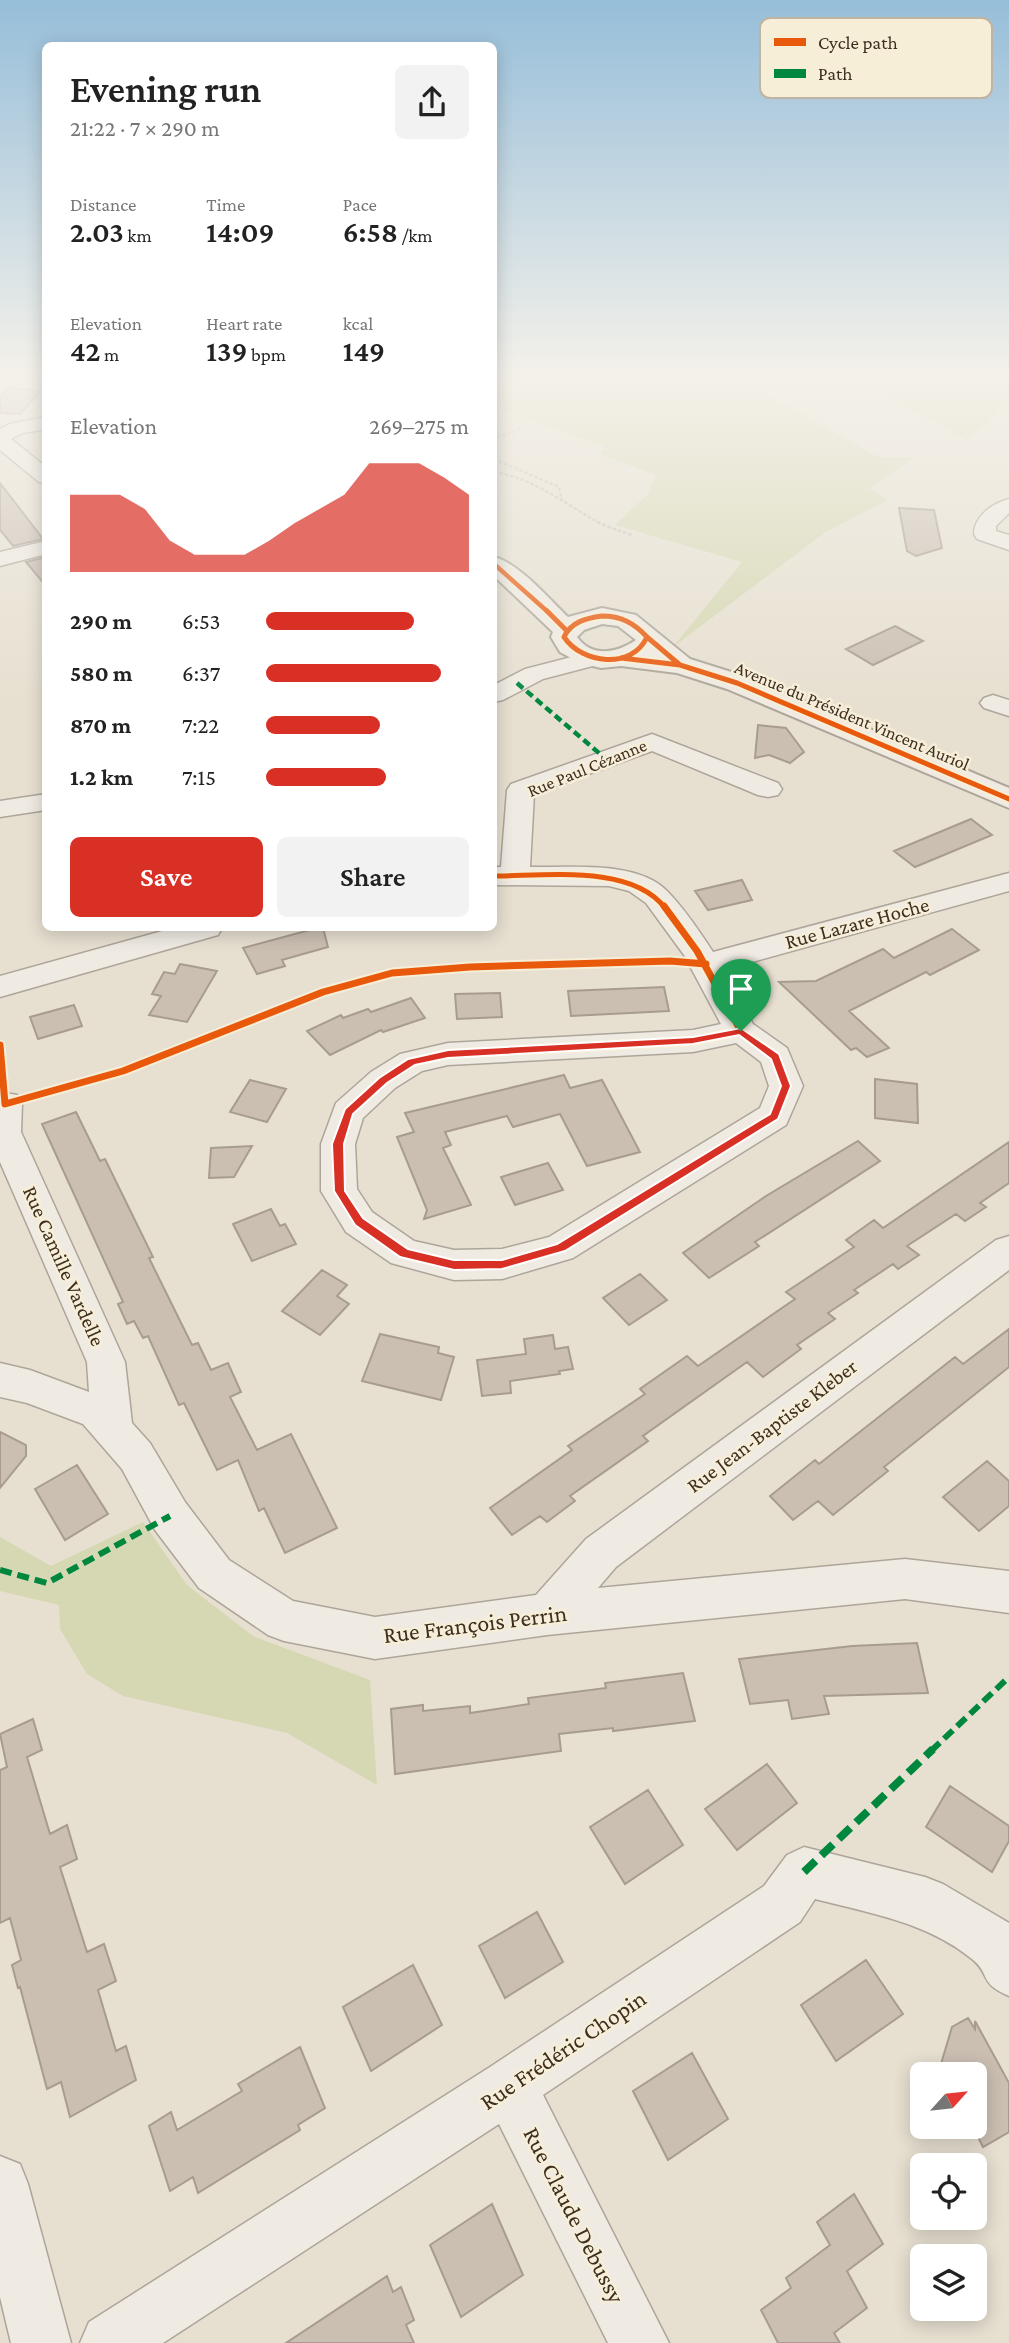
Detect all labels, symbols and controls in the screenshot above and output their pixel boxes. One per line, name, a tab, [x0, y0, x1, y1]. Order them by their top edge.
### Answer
legend	[760, 18, 992, 98]
text: Cycle path	[818, 32, 898, 53]
text: Path	[818, 63, 853, 84]
button: share	[395, 65, 469, 139]
text: Evening run	[70, 68, 261, 110]
text: 21:22 · 7 × 290 m	[70, 115, 220, 141]
text: Distance	[70, 194, 136, 215]
text: Time	[206, 194, 245, 215]
text: Pace	[343, 194, 377, 215]
text: 2.03	[70, 215, 124, 248]
text: 14:09	[206, 215, 274, 248]
text: 6:58	[343, 215, 398, 248]
text: km	[124, 225, 152, 246]
text: /km	[398, 225, 433, 246]
text: Elevation	[70, 313, 142, 334]
text: Heart rate	[206, 313, 282, 334]
text: kcal	[343, 313, 373, 334]
text: 42	[70, 334, 100, 367]
text: 139	[206, 334, 247, 367]
text: 149	[343, 334, 385, 367]
text: m	[100, 344, 119, 365]
text: bpm	[247, 344, 286, 365]
text: Elevation	[70, 413, 157, 439]
text: 269–275 m	[369, 413, 469, 439]
text: 290 m	[70, 608, 132, 634]
text: 6:53	[182, 608, 220, 634]
street label: Avenue du Président Vincent Auriol	[732, 657, 973, 775]
text: 580 m	[70, 660, 133, 686]
text: 6:37	[182, 660, 220, 686]
text: 870 m	[70, 712, 131, 738]
text: 7:22	[182, 712, 219, 738]
street label: Rue Paul Cézanne	[524, 735, 650, 801]
text: 1.2 km	[70, 764, 133, 790]
text: 7:15	[182, 764, 216, 790]
button: Save	[70, 837, 263, 917]
button: Share	[277, 837, 469, 917]
street label: Rue Lazare Hoche	[782, 892, 932, 954]
pin	[711, 959, 771, 1031]
icon: arrive	[722, 970, 760, 1008]
street label: Rue Camille Vardelle	[18, 1182, 110, 1350]
street label: Rue Jean-Baptiste Kleber	[682, 1354, 862, 1498]
street label: Rue François Perrin	[382, 1599, 568, 1648]
street label: Rue Frédéric Chopin	[475, 1984, 651, 2115]
north arrow	[910, 2062, 987, 2138]
map controls	[910, 2062, 987, 2321]
street label: Rue Claude Debussy	[518, 2122, 631, 2308]
button: locate	[910, 2153, 987, 2230]
button: layers	[910, 2244, 987, 2321]

